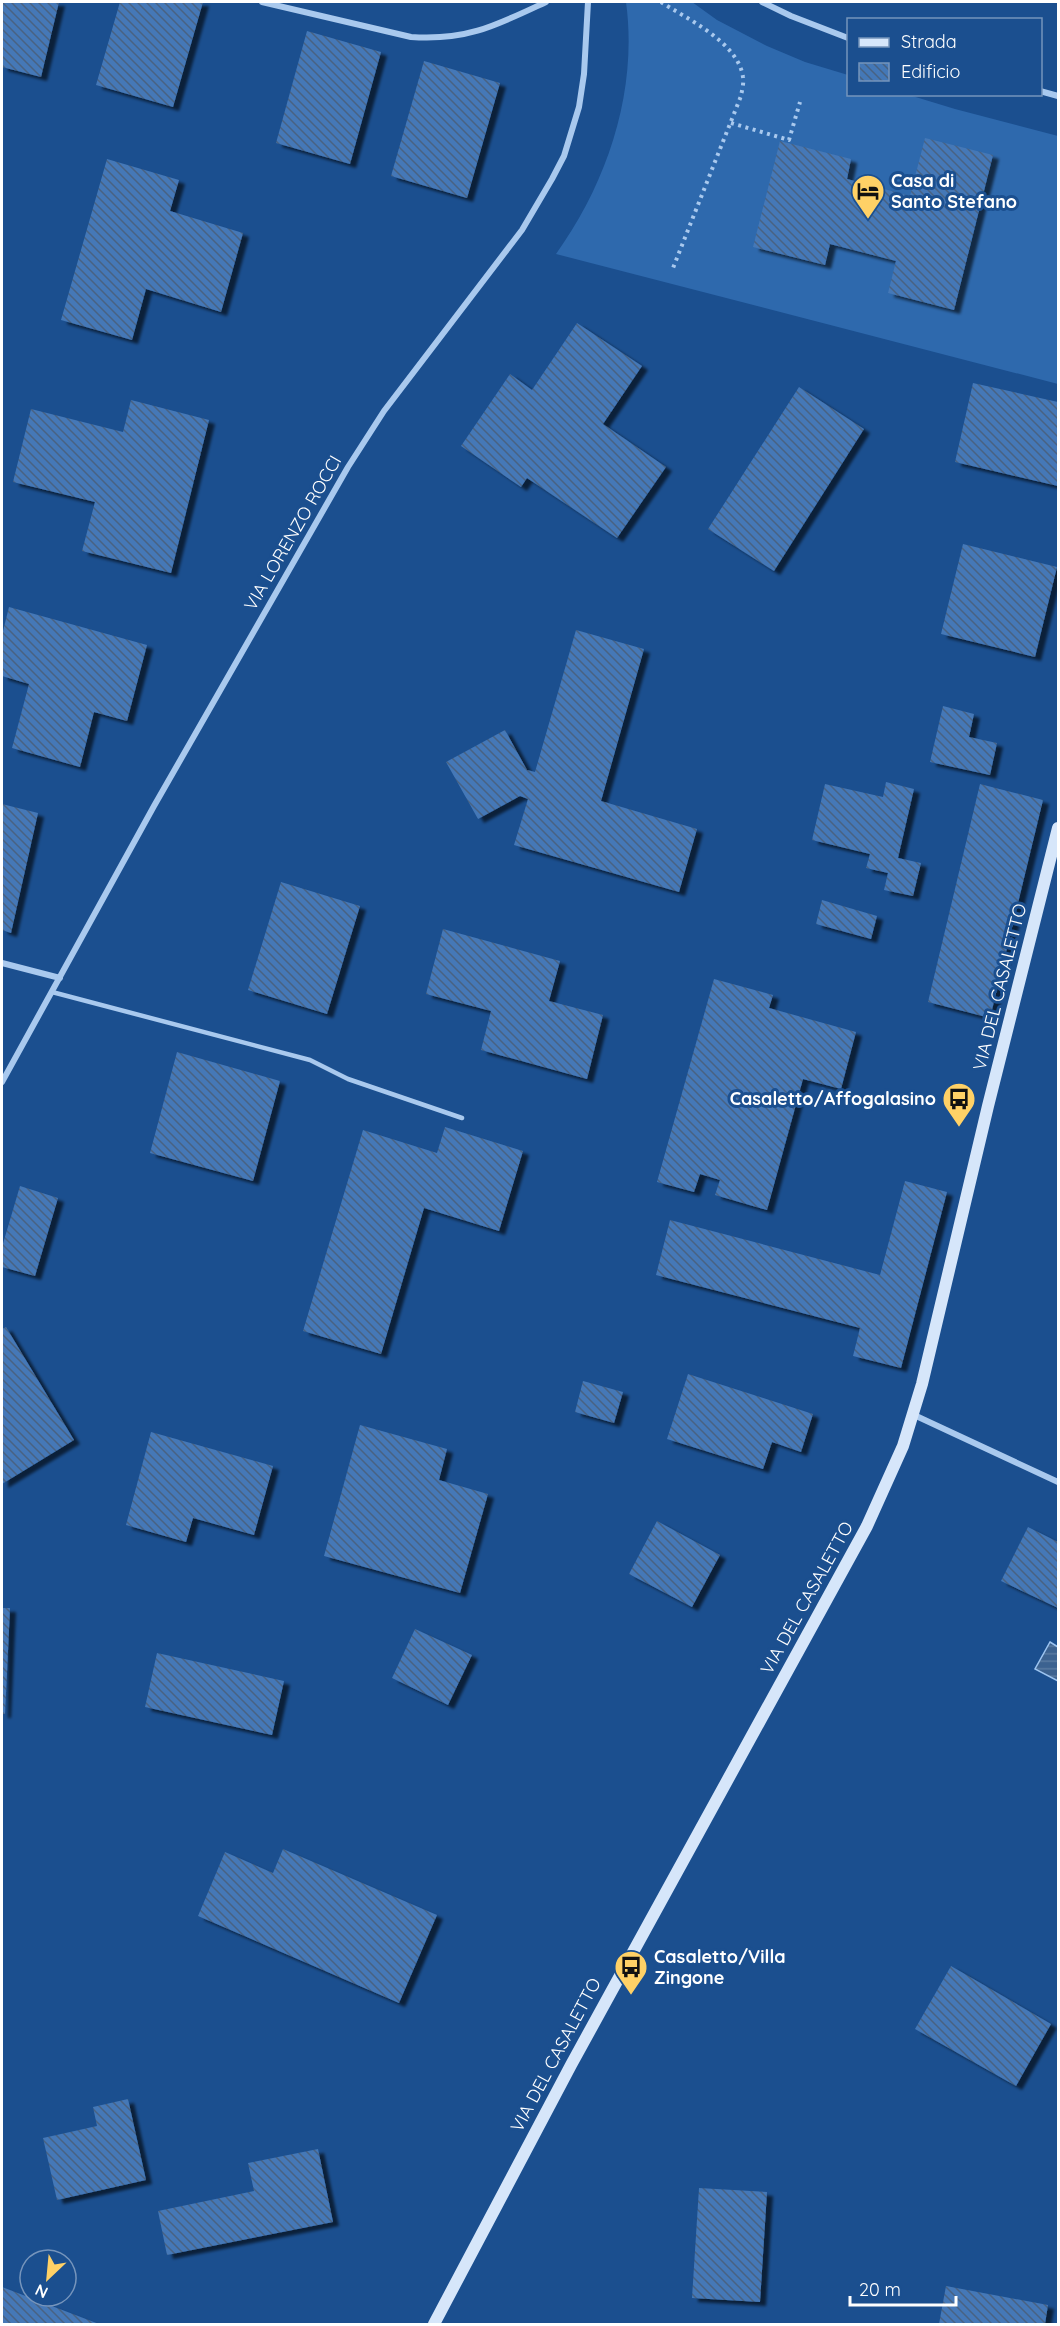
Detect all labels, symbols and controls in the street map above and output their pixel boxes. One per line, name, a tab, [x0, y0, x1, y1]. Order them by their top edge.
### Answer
legend	[847, 18, 1042, 96]
text: Strada	[901, 30, 957, 53]
text: Edificio	[901, 60, 960, 83]
place label: Casa di Santo Stefano	[891, 169, 1017, 213]
hotel icon: Casa di Santo Stefano	[850, 173, 886, 220]
street label: VIA LORENZO ROCCI	[239, 451, 346, 614]
street label: VIA DEL CASALETTO	[968, 901, 1031, 1073]
bus stop icon: Casaletto/Affogalasino	[941, 1081, 977, 1128]
place label: Casaletto/Affogalasino	[730, 1087, 936, 1110]
street label: VIA DEL CASALETTO	[755, 1517, 858, 1678]
place label: Casaletto/Villa Zingone	[654, 1945, 786, 1989]
bus stop icon: Casaletto/Villa Zingone	[613, 1949, 649, 1996]
street label: VIA DEL CASALETTO	[505, 1974, 606, 2136]
north arrow	[18, 2248, 78, 2308]
scale bar	[850, 2269, 956, 2307]
text: 20 m	[859, 2278, 901, 2301]
text: N	[32, 2280, 51, 2303]

